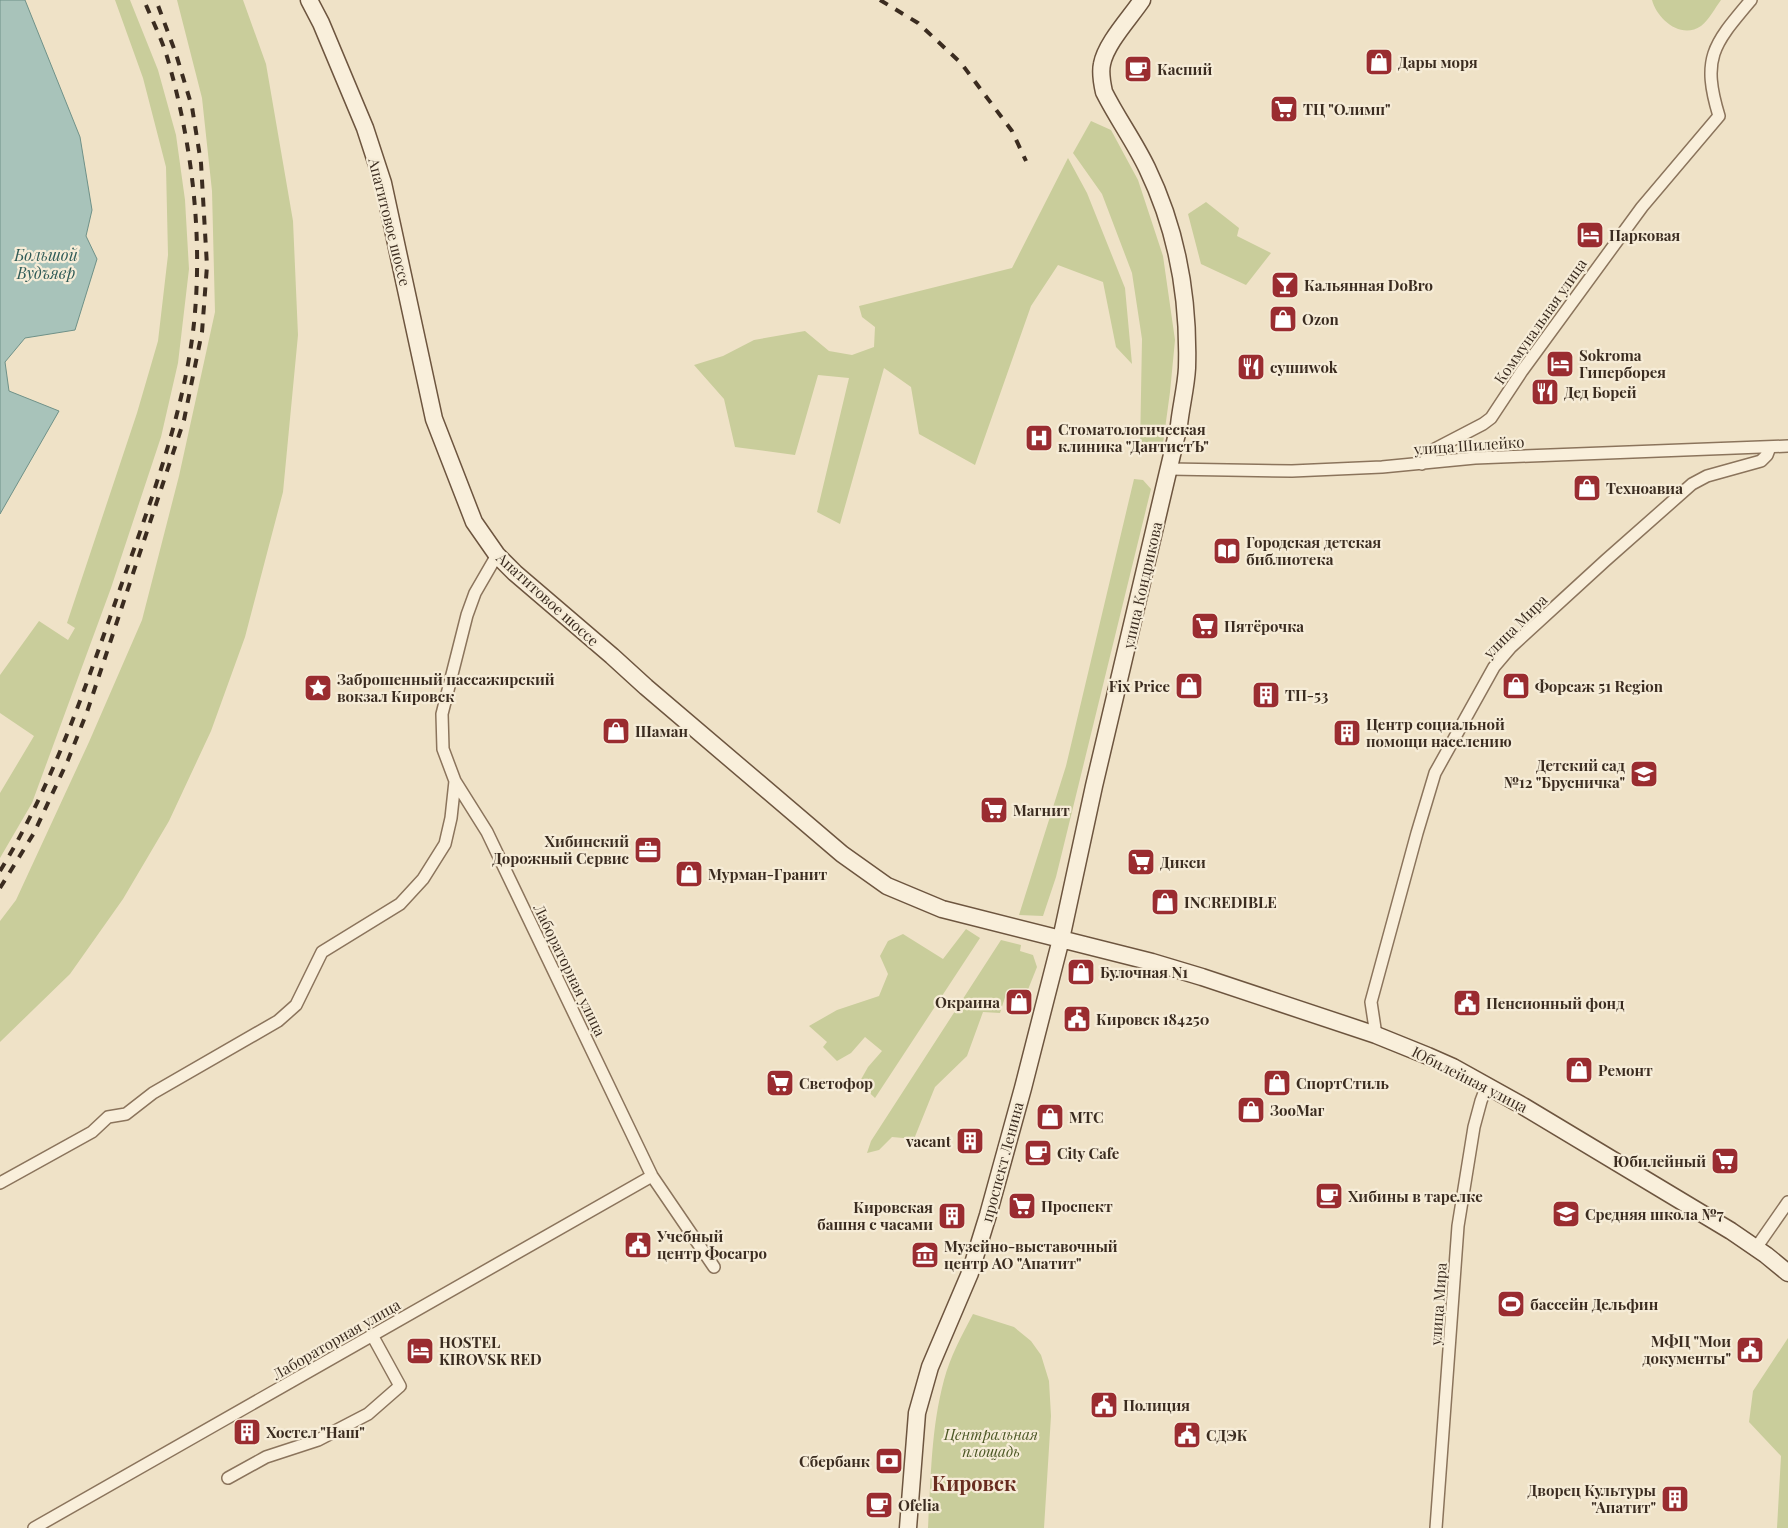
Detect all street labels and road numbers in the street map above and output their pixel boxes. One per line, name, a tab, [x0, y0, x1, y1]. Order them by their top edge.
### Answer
street label: Апатитовое шоссе	[364, 155, 416, 288]
street label: Коммунальная улица	[1489, 254, 1591, 388]
street label: улица Шилейко	[1412, 431, 1525, 459]
street label: улица Кондрикова	[1117, 519, 1166, 651]
street label: Апатитовое шоссе	[492, 547, 603, 650]
street label: улица Мира	[1478, 589, 1552, 663]
street label: Лабораторная улица	[529, 900, 611, 1040]
street label: Юбилейная улица	[1409, 1041, 1532, 1117]
street label: проспект Ленина	[976, 1099, 1028, 1224]
street label: улица Мира	[1425, 1261, 1451, 1347]
street label: Лабораторная улица	[267, 1294, 404, 1384]

